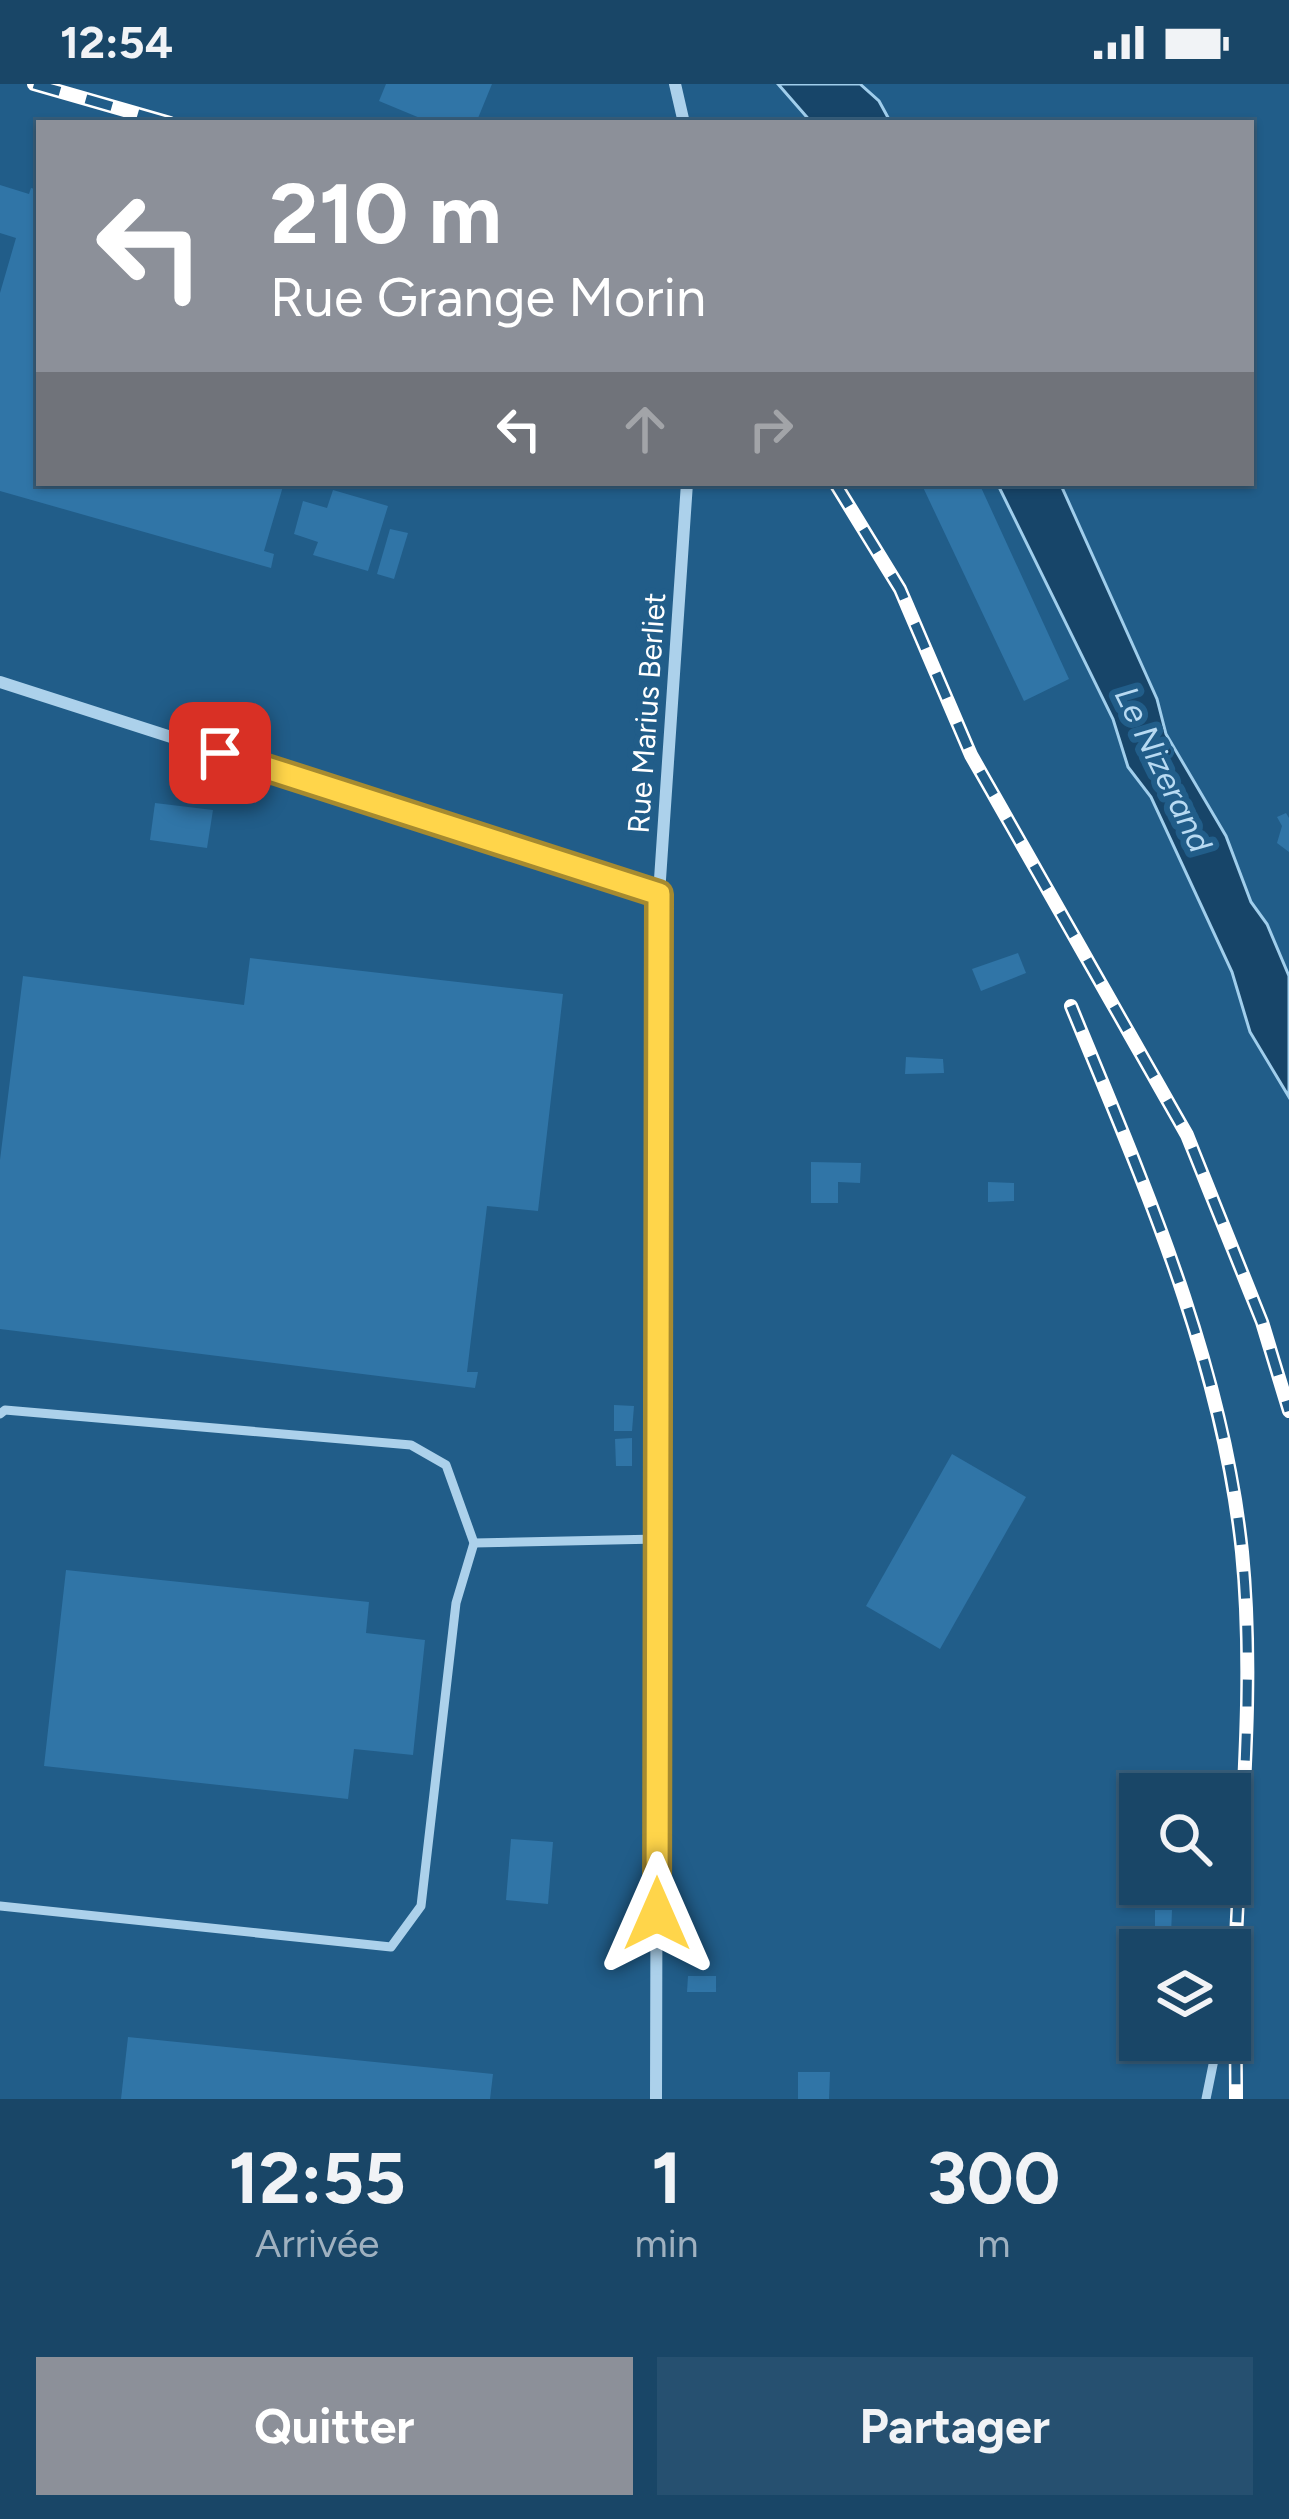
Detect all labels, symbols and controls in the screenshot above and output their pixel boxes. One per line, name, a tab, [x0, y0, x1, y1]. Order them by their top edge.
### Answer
text: 12:54	[60, 15, 173, 69]
text: 210 m	[270, 163, 502, 264]
icon: left	[72, 168, 228, 324]
text: Rue Grange Morin	[270, 265, 706, 330]
icon: left	[486, 396, 552, 462]
icon: ahead	[612, 396, 678, 462]
icon: right	[738, 396, 804, 462]
street label: Rue Marius Berliet	[620, 591, 673, 835]
water label: Le Nizerand	[1107, 680, 1221, 859]
pin	[169, 702, 271, 804]
icon: arrive	[187, 720, 253, 786]
map controls	[1119, 1773, 1251, 2061]
button: search	[1119, 1773, 1251, 1905]
position arrow	[594, 1851, 720, 1977]
button: layers	[1119, 1929, 1251, 2061]
text: 12:55	[229, 2135, 406, 2221]
text: 1	[651, 2135, 682, 2221]
text: 300	[927, 2135, 1060, 2221]
text: Arrivée	[255, 2220, 379, 2267]
text: min	[635, 2220, 699, 2267]
text: m	[977, 2220, 1010, 2267]
button: Quitter	[36, 2357, 633, 2495]
button: Partager	[657, 2357, 1253, 2495]

